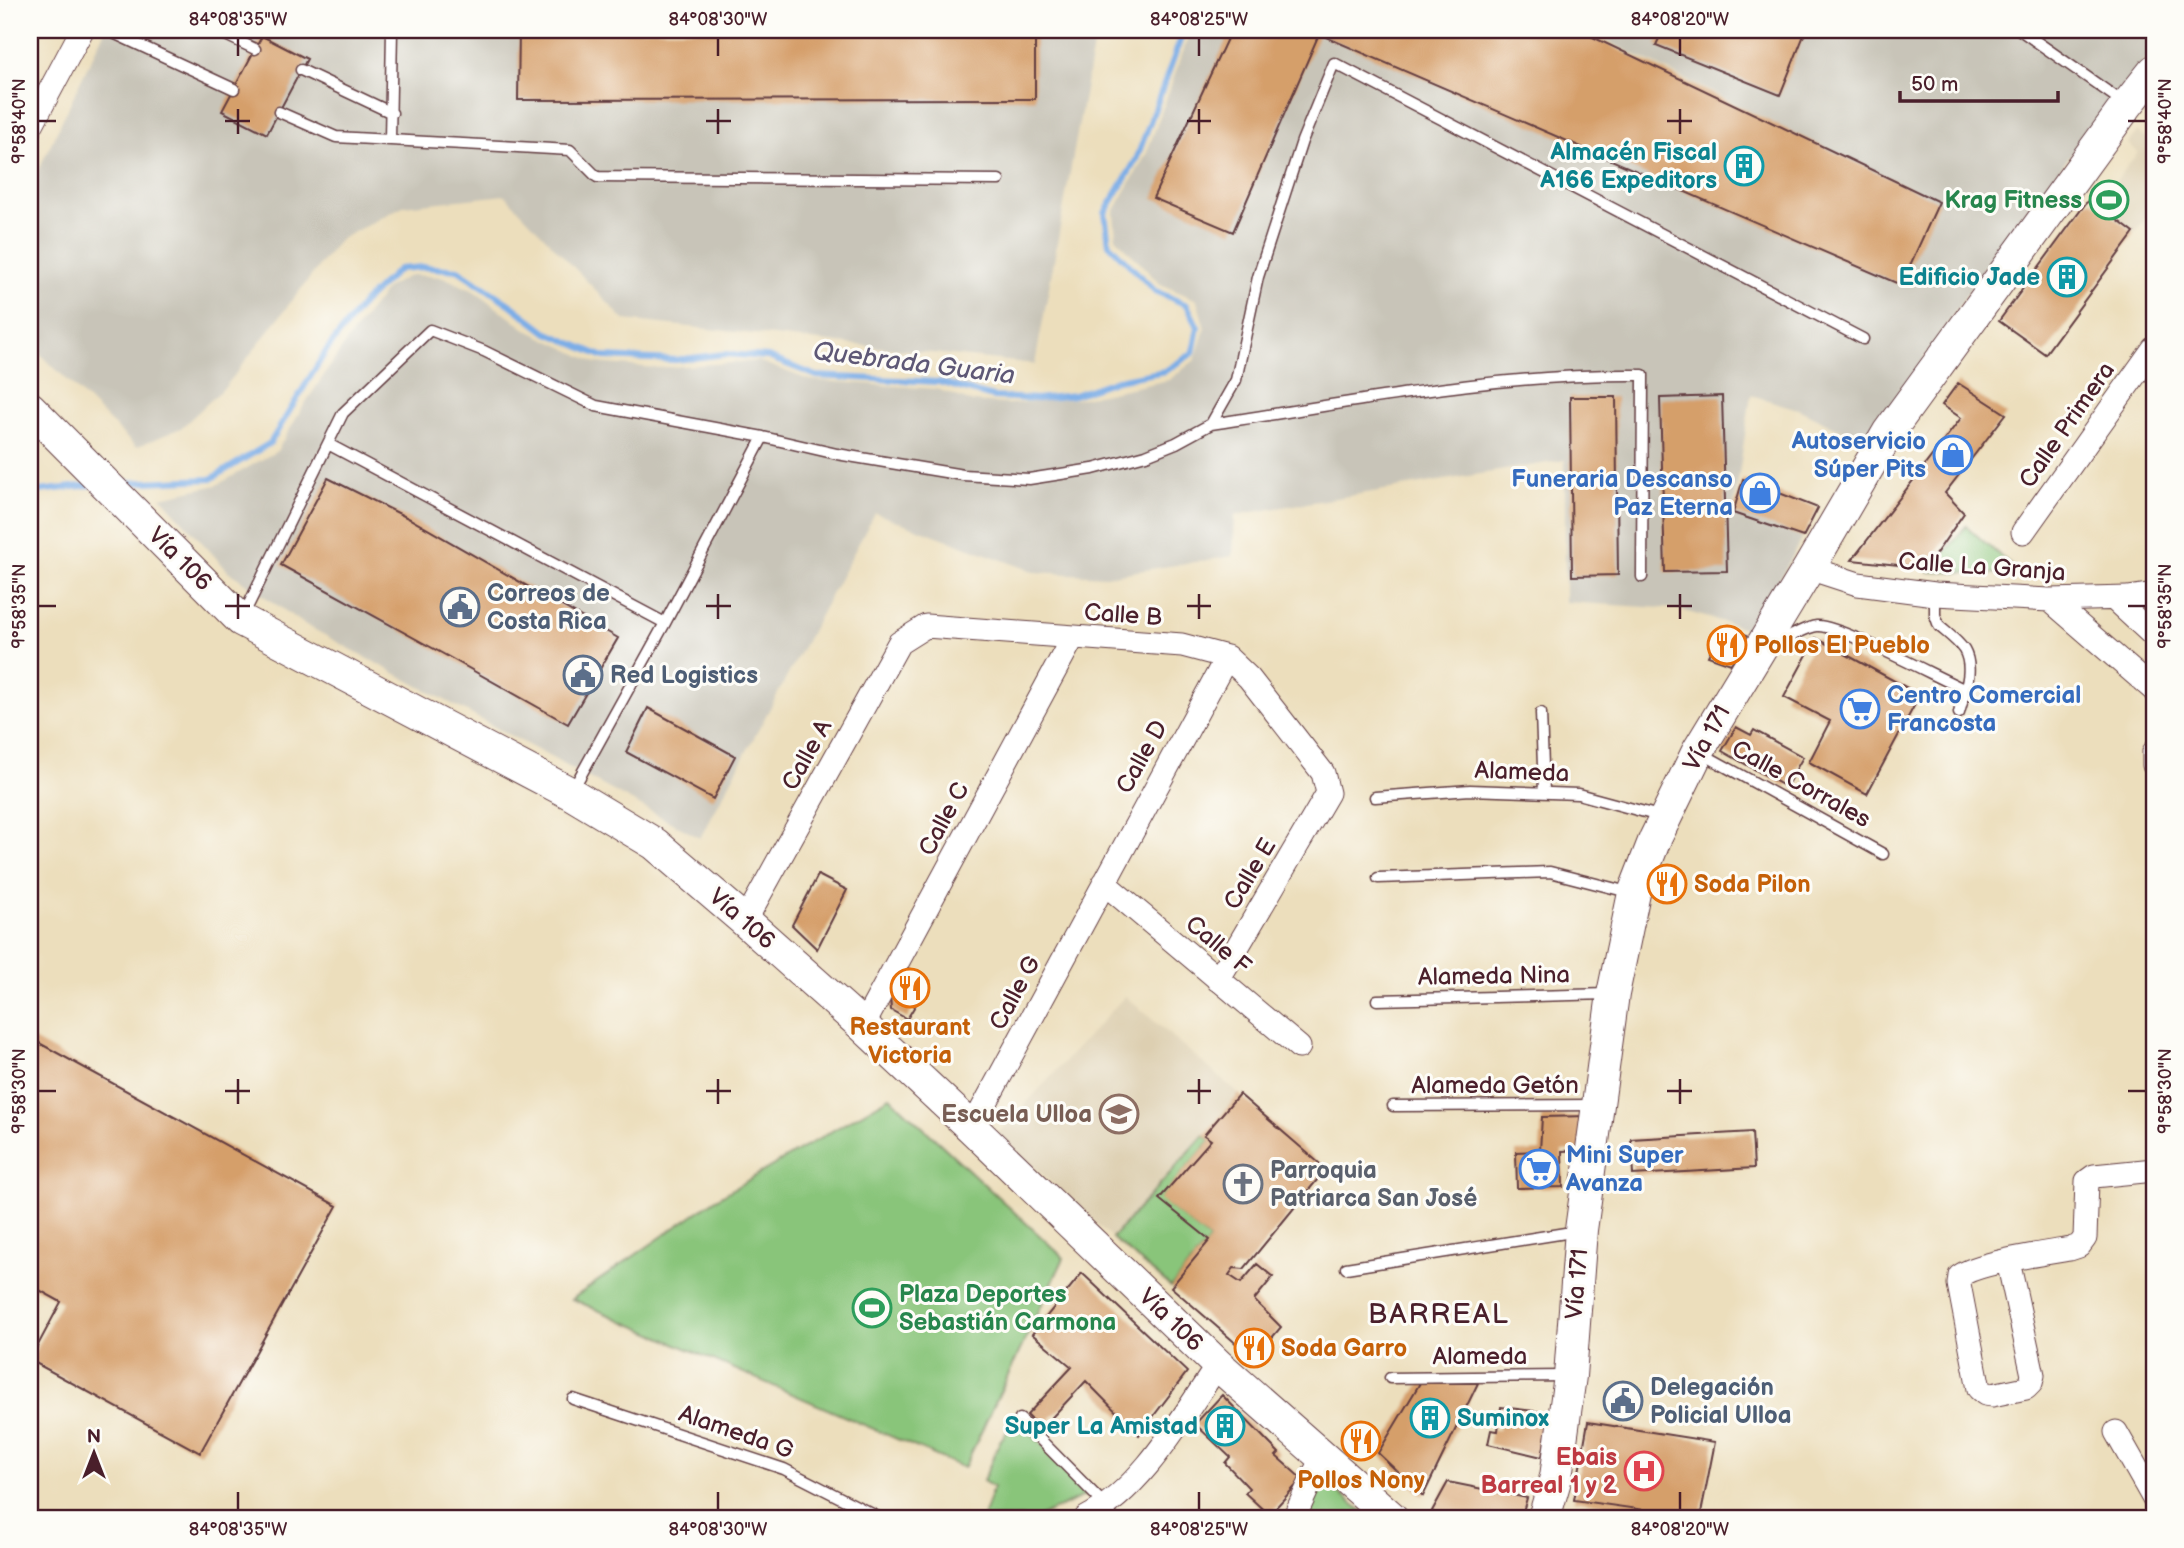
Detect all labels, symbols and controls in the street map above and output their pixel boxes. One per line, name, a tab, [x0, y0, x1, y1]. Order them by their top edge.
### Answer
text: 84°08'35"W	[189, 9, 288, 30]
text: 84°08'30"W	[669, 9, 768, 30]
text: 84°08'25"W	[1150, 9, 1249, 30]
text: 84°08'20"W	[1631, 9, 1730, 30]
scale bar	[1900, 60, 2058, 104]
text: 50 m	[1911, 72, 1958, 97]
text: 9°58'40"N	[9, 78, 30, 164]
text: 9°58'40"N	[2155, 78, 2176, 164]
place label: Almacén Fiscal A166 Expeditors	[1539, 138, 1717, 195]
building icon: Almacén Fiscal A166 Expeditors	[1723, 145, 1765, 187]
sports icon: Krag Fitness	[2088, 179, 2130, 221]
place label: Krag Fitness	[1944, 186, 2082, 215]
building icon: Edificio Jade	[2046, 256, 2088, 298]
place label: Edificio Jade	[1898, 263, 2040, 292]
water label: Quebrada Guaria	[811, 336, 1017, 392]
street label: Calle Primera	[2013, 356, 2121, 494]
place label: Autoservicio Súper Pits	[1791, 427, 1926, 484]
shop icon: Autoservicio Súper Pits	[1932, 434, 1974, 476]
place label: Funeraria Descanso Paz Eterna	[1511, 465, 1733, 522]
shop icon: Funeraria Descanso Paz Eterna	[1739, 472, 1781, 514]
street label: Vía 106	[142, 521, 218, 597]
street label: Calle La Granja	[1897, 547, 2067, 587]
text: 9°58'35"N	[9, 563, 30, 649]
text: 9°58'35"N	[2155, 563, 2176, 649]
place label: Correos de Costa Rica	[487, 579, 610, 636]
public building icon: Correos de Costa Rica	[439, 586, 481, 628]
street label: Calle B	[1083, 598, 1163, 632]
restaurant icon: Pollos El Pueblo	[1706, 624, 1748, 666]
place label: Pollos El Pueblo	[1754, 631, 1930, 660]
public building icon: Red Logistics	[562, 654, 604, 696]
place label: Red Logistics	[610, 661, 758, 690]
place label: Centro Comercial Francosta	[1887, 681, 2081, 738]
supermarket icon: Centro Comercial Francosta	[1839, 688, 1881, 730]
street label: Vía 171	[1677, 700, 1737, 776]
street label: Calle A	[776, 714, 838, 796]
street label: Calle D	[1110, 715, 1174, 799]
street label: Calle Corrales	[1726, 734, 1876, 834]
street label: Alameda	[1474, 756, 1570, 788]
street label: Calle C	[913, 777, 975, 861]
street label: Calle E	[1218, 833, 1282, 915]
restaurant icon: Soda Pilon	[1646, 863, 1688, 905]
place label: Soda Pilon	[1694, 870, 1811, 899]
street label: Vía 106	[703, 882, 781, 956]
street label: Calle F	[1179, 909, 1257, 981]
street label: Calle G	[983, 951, 1047, 1035]
street label: Alameda Nina	[1418, 960, 1570, 992]
restaurant icon: Restaurant Victoria	[889, 967, 931, 1009]
place label: Restaurant Victoria	[849, 1013, 971, 1070]
text: 9°58'30"N	[9, 1048, 30, 1134]
text: 9°58'30"N	[2155, 1048, 2176, 1134]
street label: Alameda Getón	[1411, 1071, 1579, 1100]
school or university icon: Escuela Ulloa	[1098, 1093, 1140, 1135]
place label: Escuela Ulloa	[941, 1100, 1092, 1129]
place label: Mini Super Avanza	[1565, 1141, 1684, 1198]
supermarket icon: Mini Super Avanza	[1518, 1148, 1560, 1190]
place label: Parroquia Patriarca San José	[1270, 1156, 1477, 1213]
church icon: Parroquia Patriarca San José	[1222, 1163, 1264, 1205]
street label: Vía 171	[1559, 1247, 1595, 1321]
place label: Plaza Deportes Sebastián Carmona	[899, 1280, 1116, 1337]
street label: Vía 106	[1133, 1282, 1209, 1358]
sports icon: Plaza Deportes Sebastián Carmona	[851, 1287, 893, 1329]
district label: BARREAL	[1368, 1298, 1510, 1331]
restaurant icon: Soda Garro	[1233, 1327, 1275, 1369]
place label: Soda Garro	[1281, 1334, 1407, 1363]
street label: Alameda	[1433, 1342, 1527, 1371]
place label: Delegación Policial Ulloa	[1650, 1373, 1791, 1430]
public building icon: Delegación Policial Ulloa	[1602, 1380, 1644, 1422]
building icon: Suminox	[1409, 1397, 1451, 1439]
street label: Alameda G	[675, 1399, 797, 1465]
place label: Suminox	[1457, 1404, 1549, 1433]
building icon: Super La Amistad	[1204, 1405, 1246, 1447]
place label: Super La Amistad	[1005, 1412, 1198, 1441]
north arrow	[60, 1418, 130, 1488]
restaurant icon: Pollos Nony	[1340, 1420, 1382, 1462]
text: N	[87, 1426, 101, 1449]
place label: Ebais Barreal 1 y 2	[1480, 1443, 1618, 1500]
hospital icon: Ebais Barreal 1 y 2	[1623, 1450, 1665, 1492]
place label: Pollos Nony	[1297, 1466, 1425, 1495]
text: 84°08'35"W	[189, 1519, 288, 1540]
text: 84°08'30"W	[669, 1519, 768, 1540]
text: 84°08'25"W	[1150, 1519, 1249, 1540]
text: 84°08'20"W	[1631, 1519, 1730, 1540]

